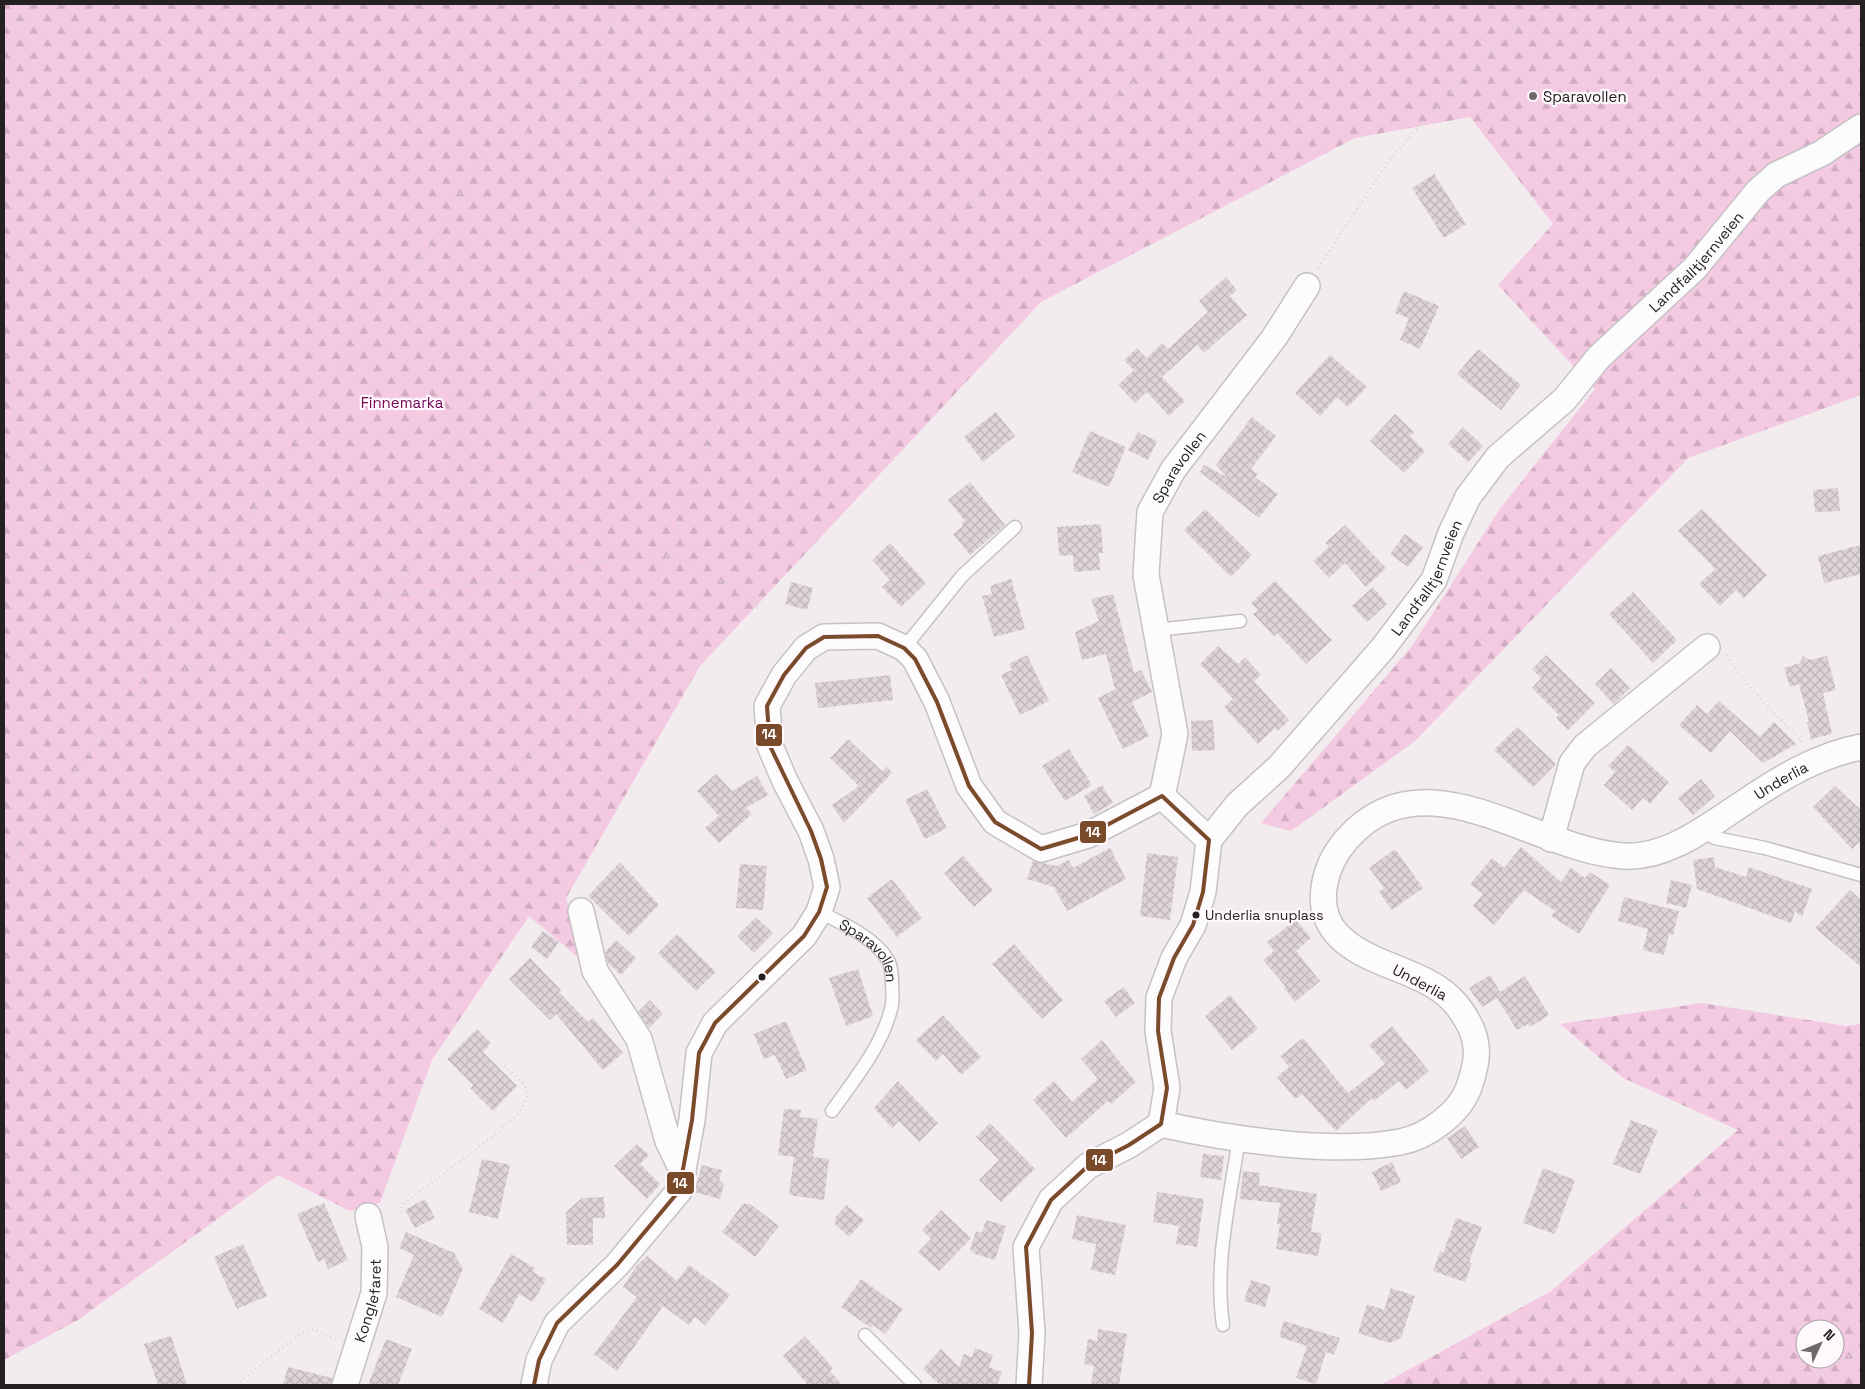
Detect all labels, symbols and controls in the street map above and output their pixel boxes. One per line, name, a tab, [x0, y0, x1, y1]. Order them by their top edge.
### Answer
place label: Sparavollen	[1543, 87, 1627, 106]
marker: Sparavollen	[1527, 90, 1539, 102]
street label: Landfalltjernveien	[1644, 207, 1747, 316]
park label: Finnemarka	[361, 393, 444, 412]
street label: Sparavollen	[1147, 426, 1210, 506]
street label: Landfalltjernveien	[1386, 516, 1466, 639]
line badge: 14	[755, 723, 783, 747]
text: 14	[761, 725, 777, 743]
street label: Underlia	[1750, 757, 1811, 803]
line badge: 14	[1079, 820, 1107, 844]
text: 14	[1085, 823, 1101, 841]
place label: Underlia snuplass	[1205, 906, 1324, 924]
marker: Underlia snuplass	[1191, 910, 1201, 920]
street label: Sparavollen	[836, 914, 902, 983]
street label: Underlia	[1389, 960, 1451, 1004]
unlabelled marker	[757, 972, 767, 982]
line badge: 14	[1085, 1148, 1114, 1172]
text: 14	[1091, 1151, 1107, 1169]
line badge: 14	[666, 1171, 695, 1195]
text: 14	[672, 1174, 688, 1192]
street label: Konglefaret	[350, 1259, 384, 1345]
north arrow	[1795, 1319, 1845, 1369]
text: N	[1820, 1325, 1839, 1345]

